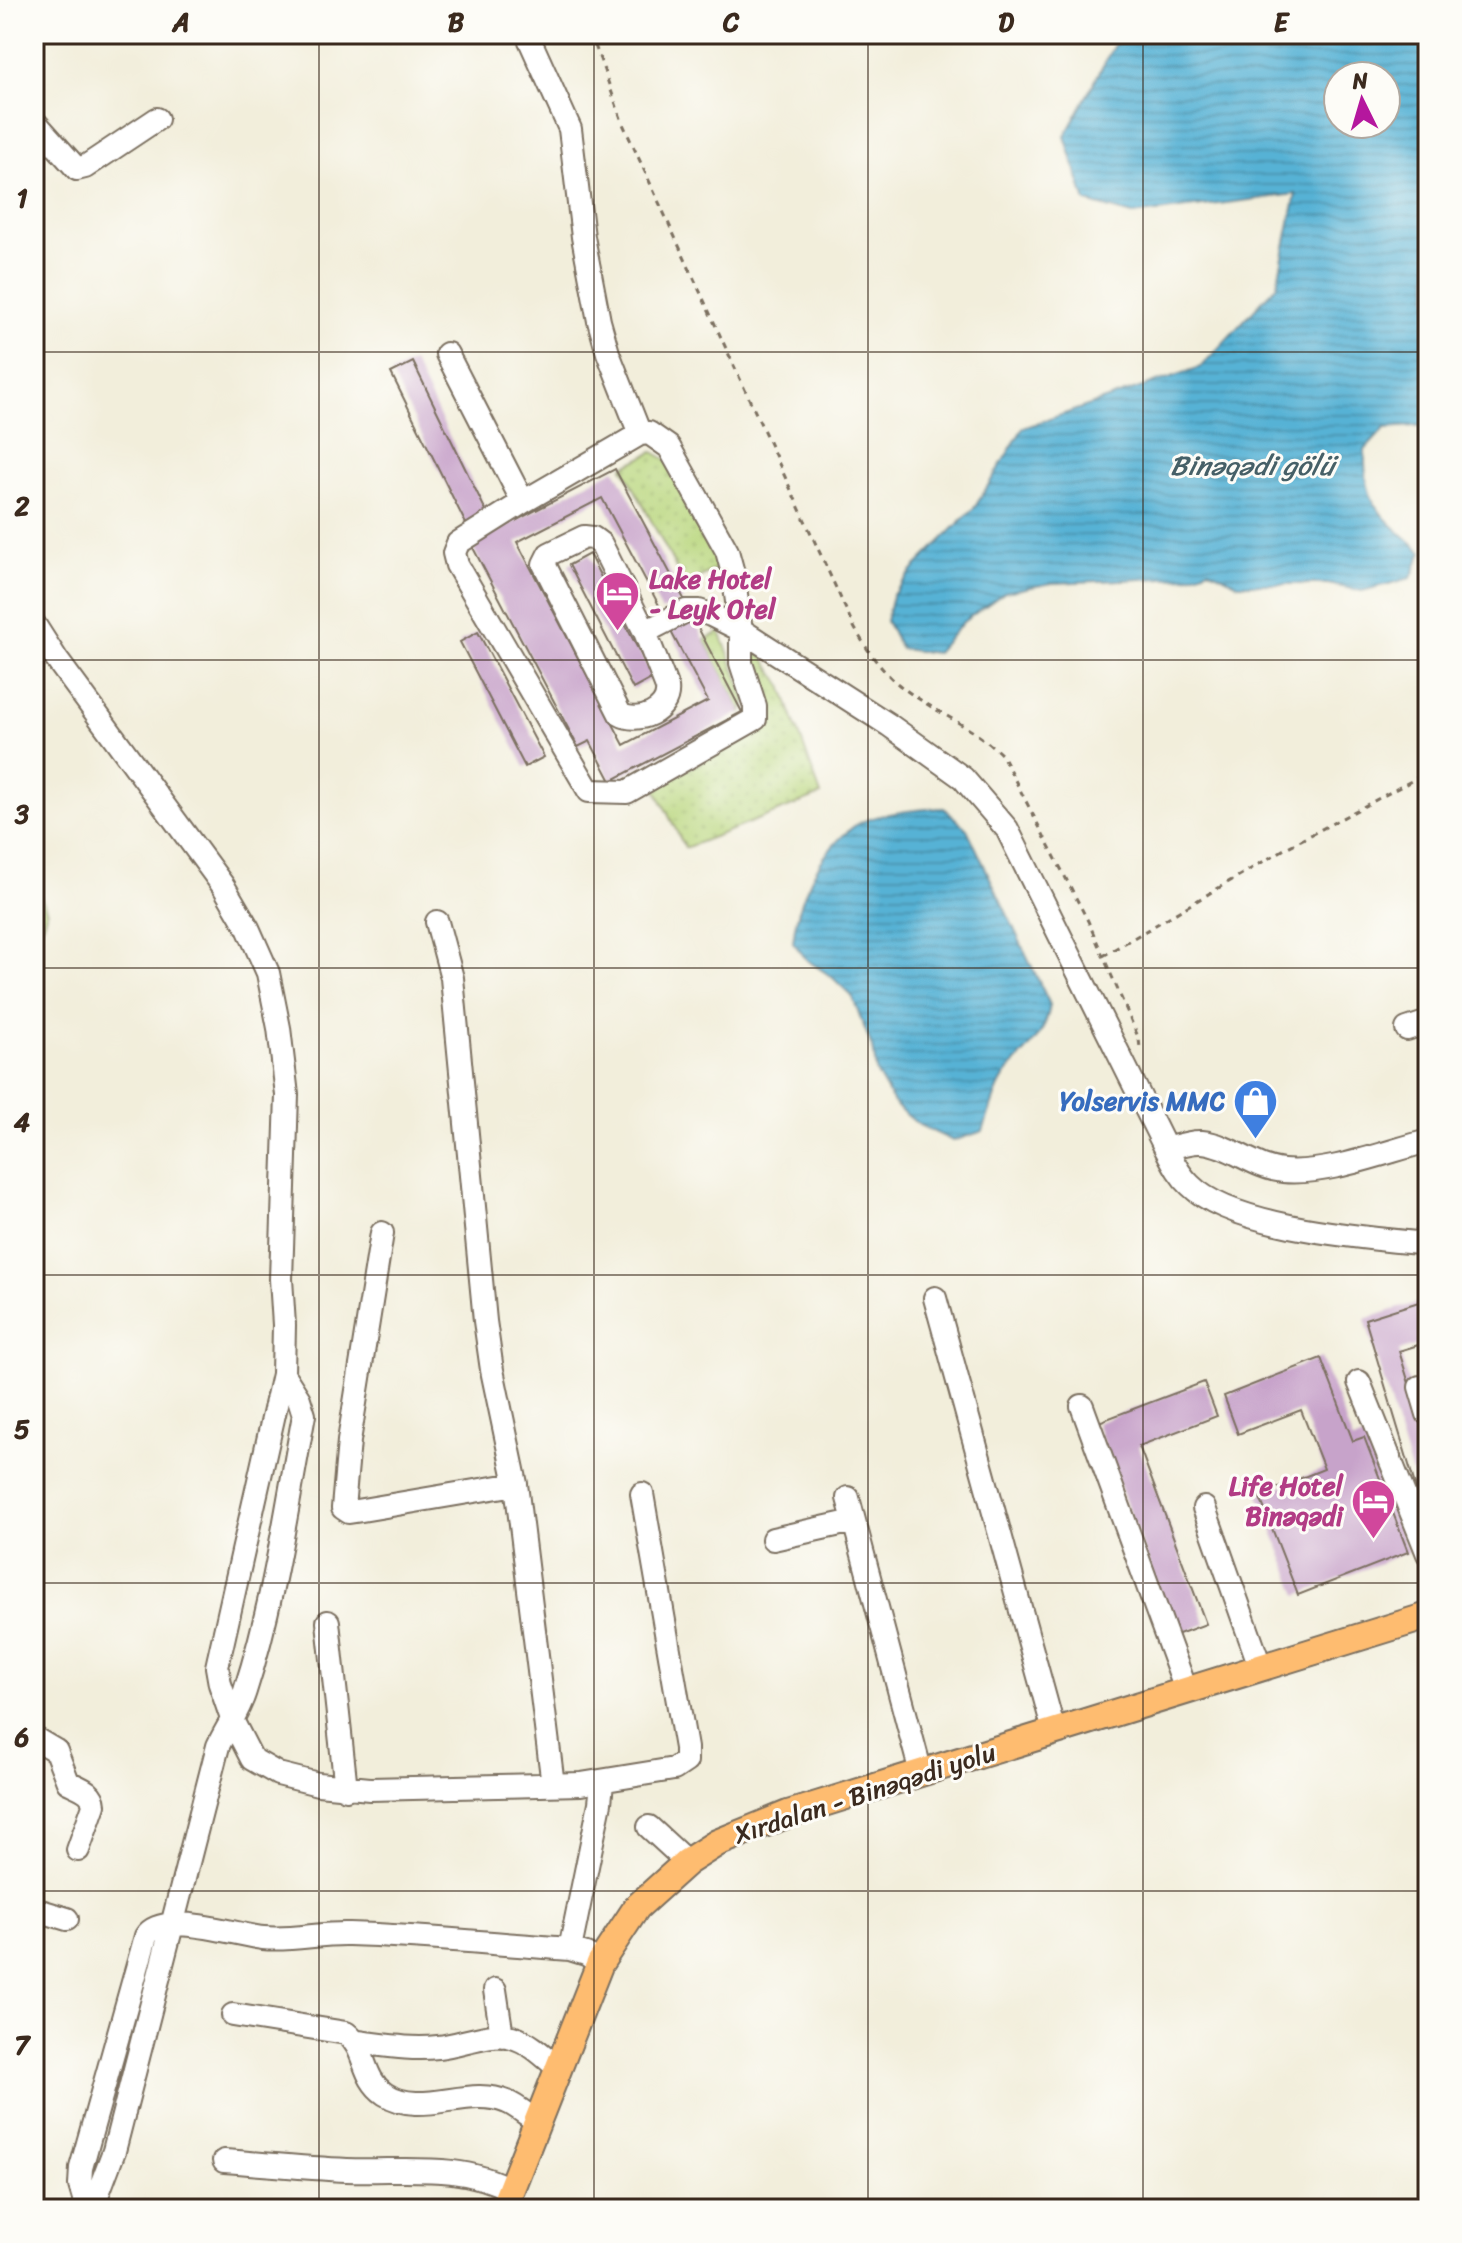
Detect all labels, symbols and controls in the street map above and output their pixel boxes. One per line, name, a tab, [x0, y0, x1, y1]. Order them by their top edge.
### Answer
text: A	[171, 0, 190, 45]
text: B	[448, 0, 465, 45]
text: C	[722, 0, 740, 45]
text: D	[998, 0, 1014, 45]
text: E	[1274, 0, 1291, 45]
north arrow	[1322, 60, 1402, 140]
text: N	[1350, 60, 1370, 101]
text: 1	[16, 175, 28, 221]
water label: Binəqədi gölü	[1170, 441, 1339, 490]
text: 2	[13, 483, 30, 529]
place label: Lake Hotel - Leyk Otel	[649, 556, 777, 632]
hotel icon: Lake Hotel - Leyk Otel	[594, 570, 642, 633]
text: 3	[14, 791, 30, 837]
shop icon: Yolservis MMC	[1232, 1077, 1280, 1140]
place label: Yolservis MMC	[1060, 1078, 1225, 1124]
text: 4	[14, 1099, 30, 1145]
text: 5	[14, 1406, 30, 1452]
place label: Life Hotel Binəqədi	[1229, 1463, 1345, 1539]
hotel icon: Life Hotel Binəqədi	[1350, 1477, 1398, 1540]
text: 6	[14, 1714, 30, 1760]
street label: Xırdalan - Binəqədi yolu	[727, 1729, 1002, 1857]
text: 7	[15, 2022, 32, 2068]

